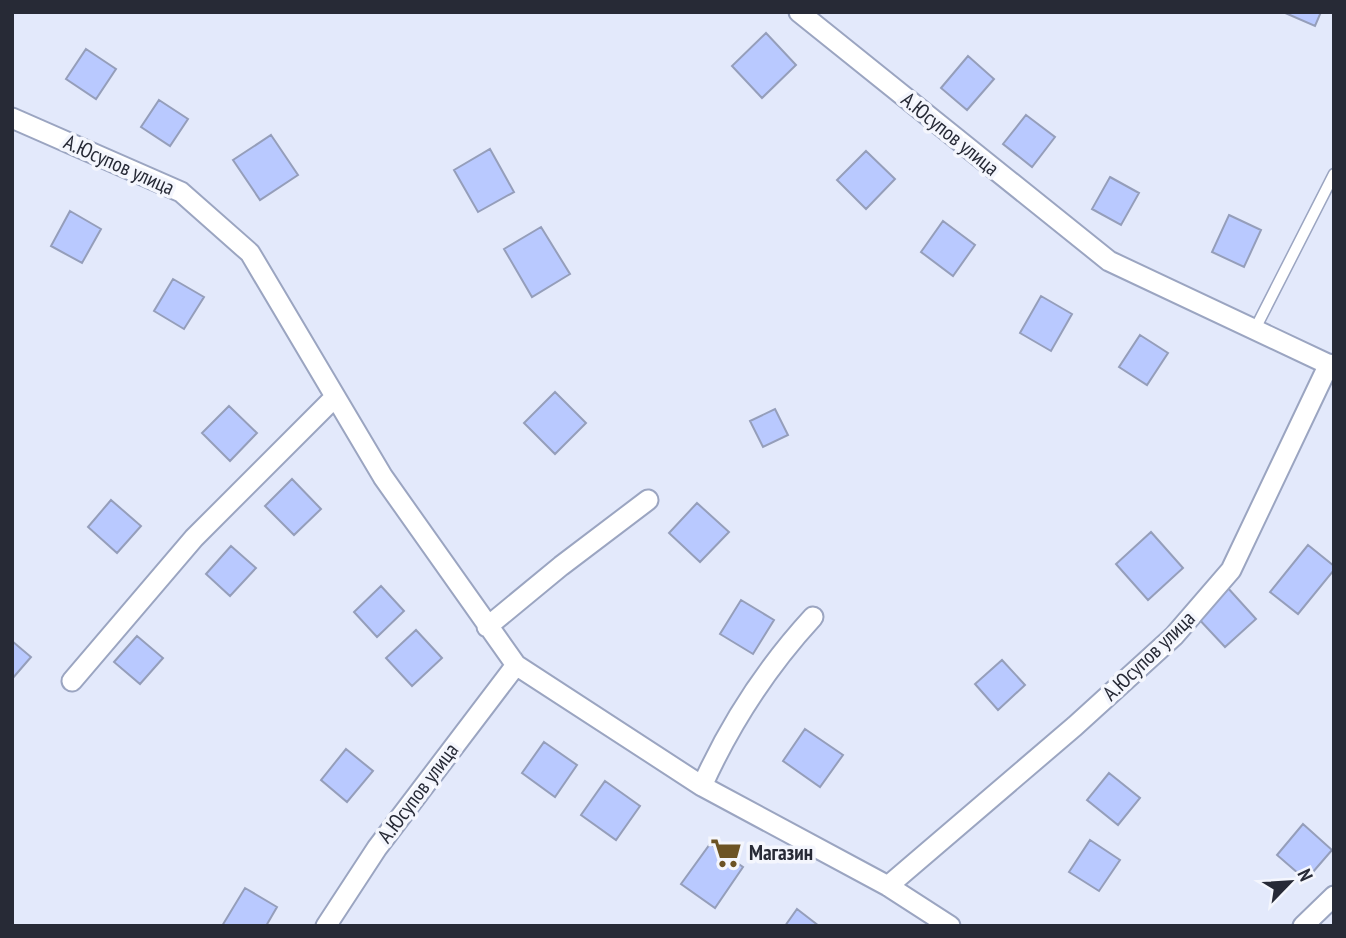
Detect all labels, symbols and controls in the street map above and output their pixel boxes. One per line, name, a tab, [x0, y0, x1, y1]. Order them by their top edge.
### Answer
street label: А.Юсупов улица	[896, 86, 1005, 181]
street label: А.Юсупов улица	[60, 128, 179, 201]
street label: А.Юсупов улица	[1097, 605, 1201, 706]
street label: А.Юсупов улица	[371, 737, 464, 848]
supermarket icon: Магазин	[709, 836, 743, 870]
place label: Магазин	[749, 839, 813, 866]
north arrow	[1255, 847, 1325, 917]
text: N	[1292, 865, 1318, 885]

